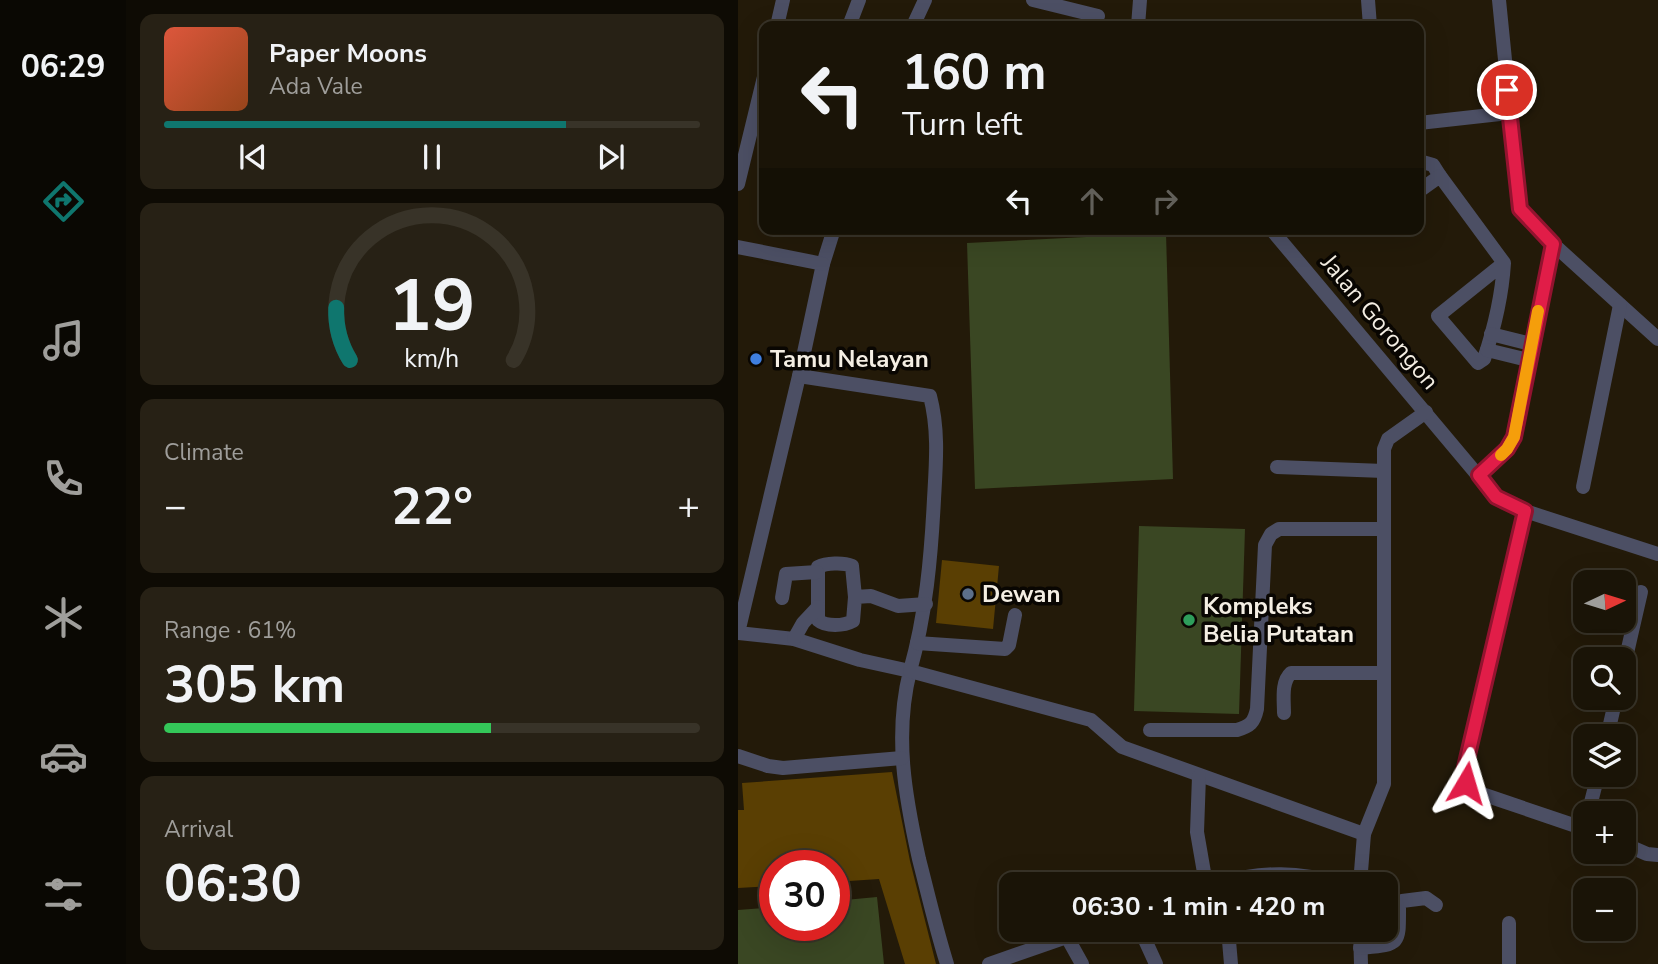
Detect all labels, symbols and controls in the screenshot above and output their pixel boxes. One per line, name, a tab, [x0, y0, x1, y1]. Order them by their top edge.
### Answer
text: Paper Moons	[269, 36, 427, 71]
text: 160 m	[902, 39, 1046, 106]
text: 06:29	[21, 45, 105, 88]
icon: left	[787, 49, 878, 140]
pin	[1477, 60, 1537, 120]
text: Ada Vale	[269, 71, 363, 102]
icon: arrive	[1488, 71, 1526, 109]
text: Turn left	[902, 103, 1022, 146]
icon: previous	[234, 138, 272, 176]
icon: pause	[413, 138, 451, 176]
icon: next	[592, 138, 630, 176]
icon: directions	[39, 177, 88, 226]
icon: left	[1000, 182, 1038, 220]
icon: ahead	[1073, 182, 1111, 220]
icon: right	[1146, 182, 1184, 220]
street label: Jalan Gorongon	[1313, 247, 1446, 396]
text: 19	[388, 256, 476, 356]
icon: music	[39, 316, 88, 365]
text: km/h	[404, 341, 460, 375]
place label: Tamu Nelayan	[770, 343, 929, 375]
marker: Tamu Nelayan	[748, 351, 764, 367]
text: Climate	[164, 437, 244, 468]
icon: phone	[39, 454, 88, 503]
text: 22°	[391, 471, 473, 542]
text: −	[164, 481, 187, 532]
text: +	[677, 481, 700, 532]
north arrow	[1573, 570, 1636, 634]
map controls	[1573, 570, 1636, 941]
place label: Dewan	[982, 578, 1061, 610]
marker: Dewan	[960, 586, 976, 602]
place label: Kompleks Belia Putatan	[1203, 590, 1354, 650]
icon: climate	[39, 593, 88, 642]
marker: Kompleks Belia Putatan	[1181, 612, 1197, 628]
text: Range · 61%	[164, 615, 296, 646]
button: search	[1573, 647, 1636, 710]
text: 305 km	[164, 649, 345, 720]
button: layers	[1573, 724, 1636, 787]
icon: car	[39, 732, 88, 781]
position arrow	[1429, 746, 1503, 820]
button: +	[1573, 801, 1636, 864]
text: Arrival	[164, 814, 233, 845]
text: 06:30	[164, 848, 302, 919]
speed limit sign: 30	[759, 850, 850, 941]
icon: filters	[39, 870, 88, 919]
button: −	[1573, 878, 1636, 941]
text: 06:30 · 1 min · 420 m	[1072, 889, 1325, 924]

